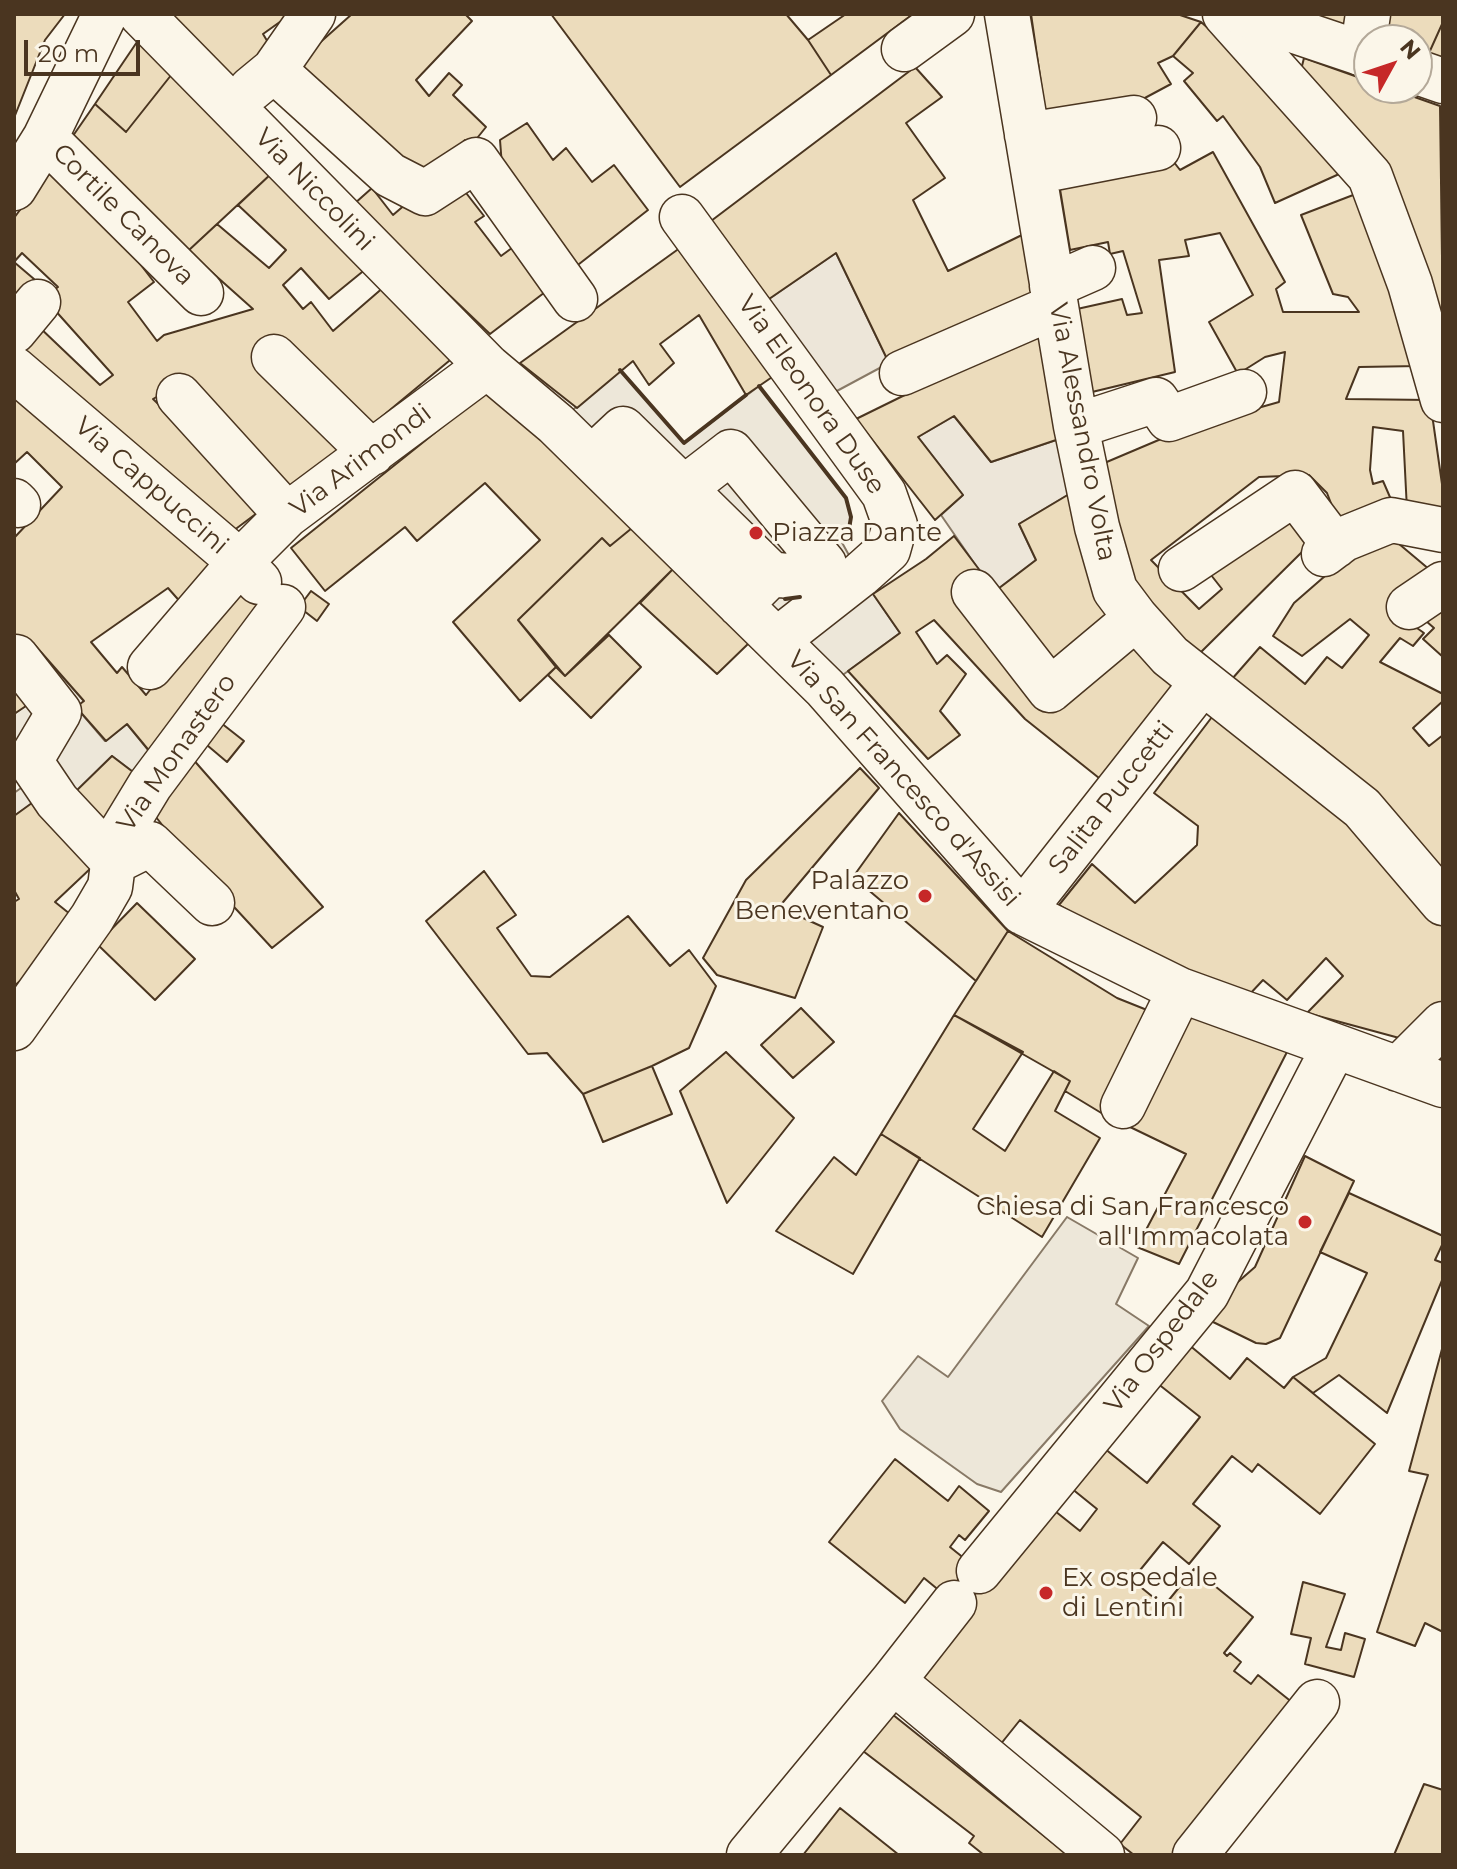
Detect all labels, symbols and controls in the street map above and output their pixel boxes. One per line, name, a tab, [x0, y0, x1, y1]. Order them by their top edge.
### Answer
scale bar	[28, 24, 144, 74]
north arrow	[1353, 24, 1433, 104]
text: N	[1394, 34, 1426, 65]
text: 20 m	[38, 39, 99, 68]
street label: Via Niccolini	[248, 122, 380, 258]
street label: Cortile Canova	[45, 137, 201, 293]
street label: Via Eleonora Duse	[731, 289, 891, 501]
street label: Via Alessandro Volta	[1042, 300, 1122, 564]
street label: Via Arimondi	[284, 398, 438, 524]
street label: Via Cappuccini	[68, 411, 234, 561]
place label: Piazza Dante	[772, 517, 942, 549]
marker: Piazza Dante	[747, 524, 765, 542]
street label: Via San Francesco d'Assisi	[780, 645, 1026, 913]
street label: Via Monastero	[111, 668, 243, 838]
street label: Salita Puccetti	[1043, 715, 1181, 881]
place label: Palazzo Beneventano	[734, 865, 909, 926]
marker: Palazzo Beneventano	[916, 887, 934, 905]
place label: Chiesa di San Francesco all'Immacolata	[976, 1191, 1289, 1252]
marker: Chiesa di San Francesco all'Immacolata	[1296, 1213, 1314, 1231]
street label: Via Ospedale	[1098, 1265, 1226, 1419]
place label: Ex ospedale di Lentini	[1062, 1562, 1218, 1624]
marker: Ex ospedale di Lentini	[1037, 1584, 1055, 1602]

